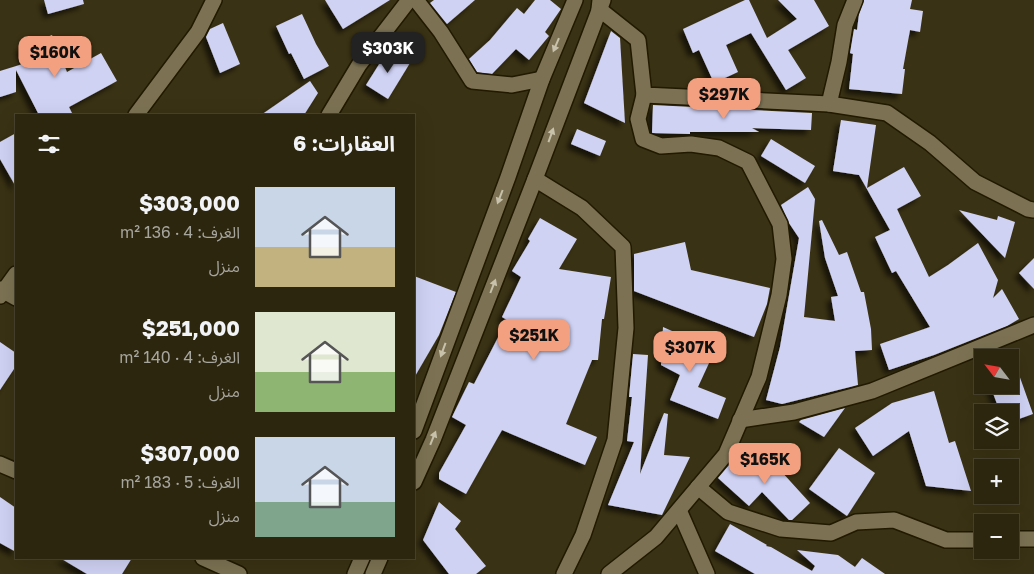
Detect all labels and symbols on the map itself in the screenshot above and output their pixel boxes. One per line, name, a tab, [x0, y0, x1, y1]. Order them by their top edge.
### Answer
pin: $303K	[353, 32, 423, 74]
pin: $160K	[20, 36, 90, 78]
one-way arrow	[552, 38, 560, 52]
pin: $297K	[689, 78, 759, 120]
one-way arrow	[547, 127, 555, 142]
one-way arrow	[496, 190, 503, 205]
one-way arrow	[490, 279, 497, 294]
pin: $251K	[499, 318, 569, 361]
pin: $307K	[655, 330, 725, 373]
one-way arrow	[439, 342, 446, 357]
north arrow	[974, 349, 1019, 394]
one-way arrow	[430, 431, 438, 445]
pin: $165K	[730, 442, 800, 485]

